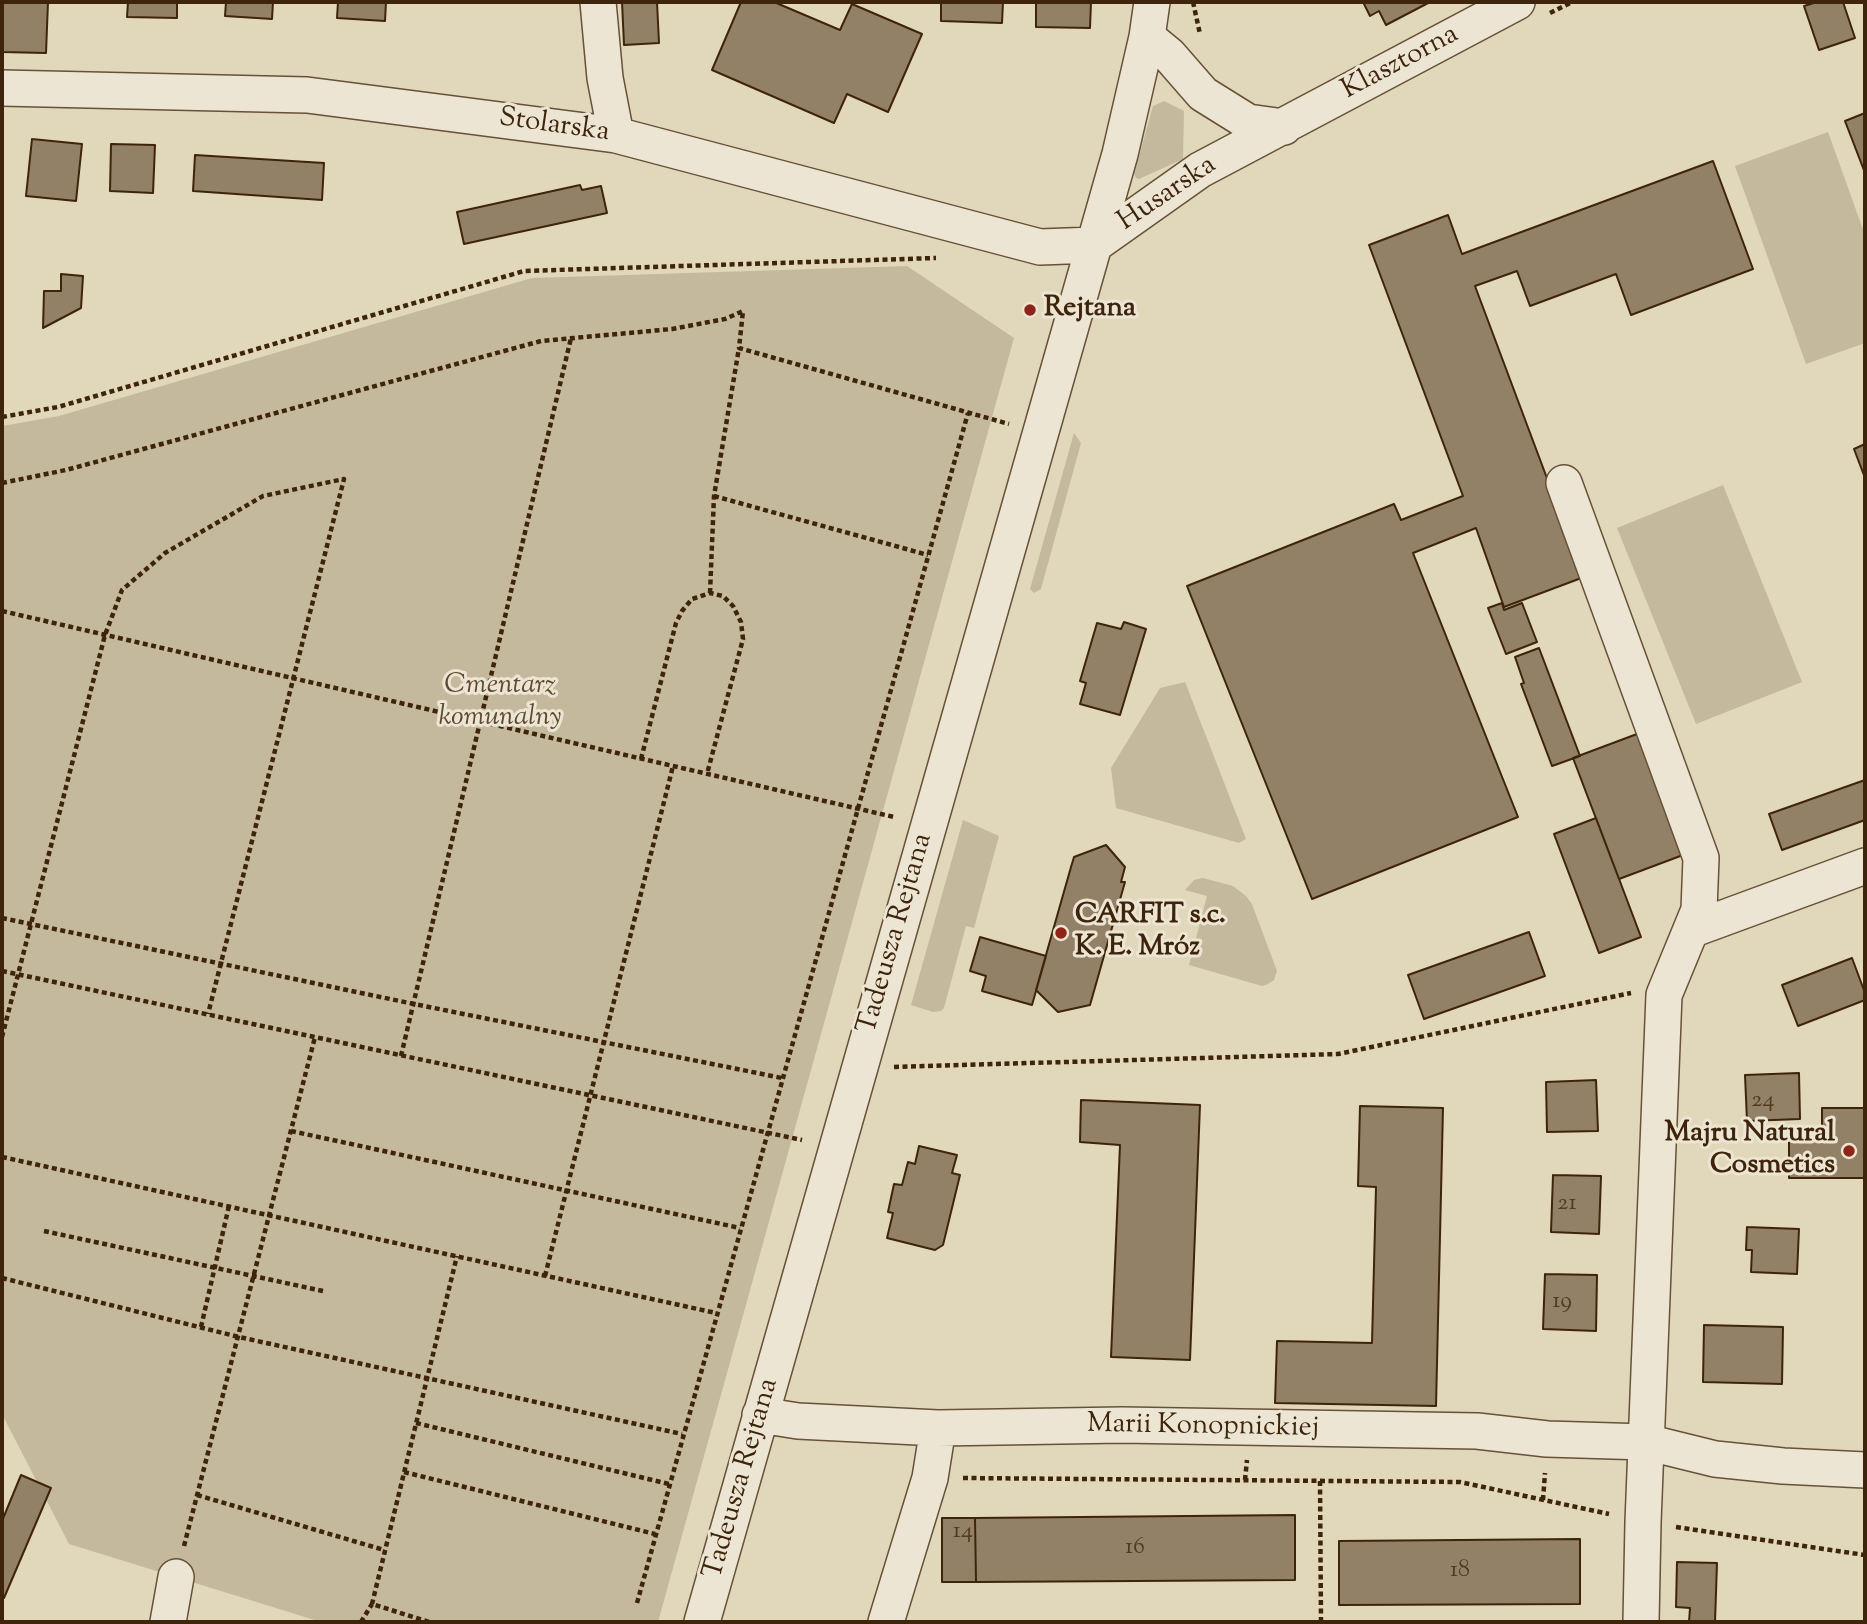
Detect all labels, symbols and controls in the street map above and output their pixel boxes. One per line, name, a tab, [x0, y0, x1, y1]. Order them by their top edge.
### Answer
street label: Klasztorna	[1337, 19, 1465, 109]
street label: Stolarska	[496, 103, 612, 151]
street label: Husarska	[1112, 150, 1224, 240]
place label: Rejtana	[1044, 293, 1136, 327]
marker: Rejtana	[1022, 302, 1038, 318]
park label: Cmentarz komunalny	[439, 670, 561, 736]
street label: Tadeusza Rejtana	[852, 830, 942, 1038]
place label: CARFIT s.c. K. E. Mróz	[1075, 900, 1226, 966]
marker: CARFIT s.c. K. E. Mróz	[1053, 925, 1069, 941]
house number: 24	[1751, 1088, 1775, 1116]
place label: Majru Natural Cosmetics	[1665, 1118, 1835, 1184]
marker: Majru Natural Cosmetics	[1841, 1143, 1857, 1159]
house number: 21	[1557, 1191, 1577, 1219]
house number: 19	[1552, 1289, 1572, 1317]
street label: Tadeusza Rejtana	[698, 1375, 788, 1583]
street label: Marii Konopnickiej	[1087, 1409, 1319, 1447]
house number: 14	[953, 1519, 973, 1547]
house number: 16	[1125, 1535, 1145, 1563]
house number: 18	[1450, 1558, 1470, 1586]

